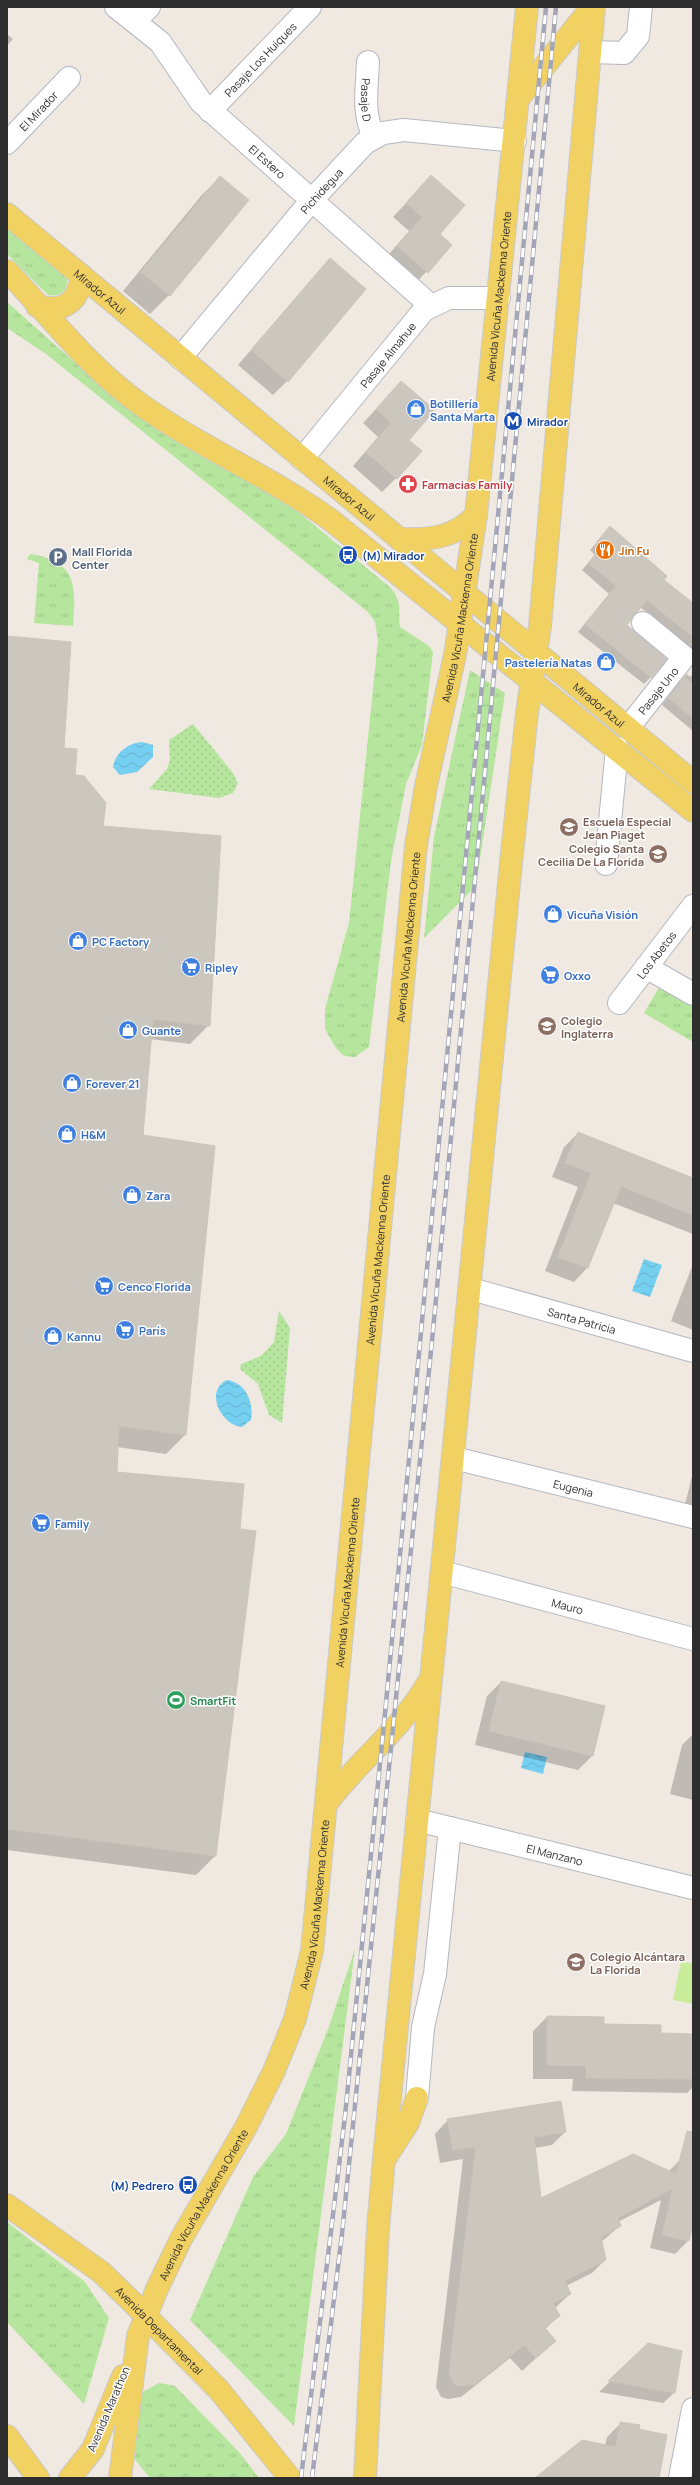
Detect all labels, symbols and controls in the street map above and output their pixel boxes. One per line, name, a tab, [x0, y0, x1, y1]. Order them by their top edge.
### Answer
street label: Pasaje Los Huiques	[221, 18, 299, 100]
street label: Pasaje D	[359, 78, 376, 123]
street label: El Mirador	[15, 87, 61, 134]
street label: El Estero	[246, 141, 290, 182]
street label: Pichidegua	[296, 165, 346, 216]
street label: Avenida Vicuña Mackenna Oriente	[482, 210, 514, 382]
street label: Mirador Azul	[71, 265, 129, 317]
street label: Pasaje Almahue	[356, 318, 419, 390]
place label: Botillería Santa Marta	[430, 396, 495, 424]
shop icon: Botillería Santa Marta	[405, 398, 427, 420]
metro station icon: Mirador	[502, 410, 524, 432]
place label: Mirador	[527, 414, 569, 429]
street label: Mirador Azul	[321, 472, 379, 524]
pharmacy icon: Farmacias Family	[397, 473, 419, 495]
place label: Farmacias Family	[422, 477, 513, 492]
street label: Avenida Vicuña Mackenna Oriente	[437, 532, 481, 704]
restaurant icon: Jin Fu	[594, 539, 616, 561]
place label: Jin Fu	[619, 543, 649, 558]
place label: Mall Florida Center	[72, 544, 132, 572]
bus stop icon: (M) Mirador	[337, 544, 359, 566]
parking icon: Mall Florida Center	[47, 546, 69, 568]
place label: (M) Mirador	[362, 548, 425, 563]
shop icon: Pastelería Natas	[595, 651, 617, 673]
place label: Pastelería Natas	[505, 655, 592, 670]
street label: Pasaje Uno	[634, 663, 681, 717]
street label: Mirador Azul	[570, 679, 628, 730]
place label: Escuela Especial Jean Piaget	[583, 814, 671, 842]
school or university icon: Escuela Especial Jean Piaget	[558, 816, 580, 838]
place label: Colegio Santa Cecilia De La Florida	[538, 841, 644, 869]
school or university icon: Colegio Santa Cecilia De La Florida	[647, 843, 669, 865]
street label: Avenida Vicuña Mackenna Oriente	[392, 851, 423, 1023]
shop icon: Vicuña Visión	[542, 903, 564, 925]
place label: Vicuña Visión	[567, 907, 638, 922]
street label: Los Abetos	[633, 927, 679, 981]
shop icon: PC Factory	[67, 930, 89, 952]
place label: PC Factory	[92, 934, 150, 949]
supermarket icon: Ripley	[180, 956, 202, 978]
place label: Ripley	[205, 960, 239, 975]
supermarket icon: Oxxo	[539, 964, 561, 986]
place label: Oxxo	[564, 968, 591, 983]
place label: Colegio Inglaterra	[561, 1013, 613, 1041]
school or university icon: Colegio Inglaterra	[536, 1015, 558, 1037]
shop icon: Guante	[117, 1019, 139, 1041]
place label: Guante	[142, 1023, 182, 1038]
shop icon: Forever 21	[61, 1072, 83, 1094]
place label: Forever 21	[86, 1076, 140, 1091]
shop icon: H&M	[56, 1123, 78, 1145]
place label: H&M	[81, 1127, 106, 1142]
street label: Avenida Vicuña Mackenna Oriente	[362, 1173, 393, 1346]
shop icon: Zara	[121, 1184, 143, 1206]
place label: Zara	[146, 1188, 170, 1203]
supermarket icon: Cenco Florida	[93, 1275, 115, 1297]
place label: Cenco Florida	[118, 1279, 191, 1294]
street label: Santa Patricia	[546, 1303, 618, 1337]
supermarket icon: París	[114, 1319, 136, 1341]
place label: París	[139, 1323, 166, 1338]
shop icon: Kannu	[42, 1325, 64, 1347]
place label: Kannu	[67, 1329, 101, 1344]
street label: Eugenia	[552, 1475, 595, 1500]
street label: Avenida Vicuña Mackenna Oriente	[331, 1496, 362, 1668]
supermarket icon: Family	[30, 1512, 52, 1534]
place label: Family	[55, 1516, 90, 1531]
street label: Mauro	[550, 1594, 586, 1617]
sports icon: SmartFit	[165, 1689, 187, 1711]
place label: SmartFit	[190, 1693, 236, 1708]
street label: Avenida Vicuña Mackenna Oriente	[295, 1818, 332, 1991]
street label: El Manzano	[525, 1840, 585, 1868]
place label: Colegio Alcántara La Florida	[590, 1949, 685, 1977]
school or university icon: Colegio Alcántara La Florida	[565, 1951, 587, 1973]
street label: Avenida Vicuña Mackenna Oriente	[155, 2126, 251, 2283]
bus stop icon: (M) Pedrero	[177, 2174, 199, 2196]
place label: (M) Pedrero	[110, 2178, 174, 2193]
street label: Avenida Departamental	[113, 2283, 207, 2377]
street label: Avenida Marathon	[83, 2364, 133, 2454]

